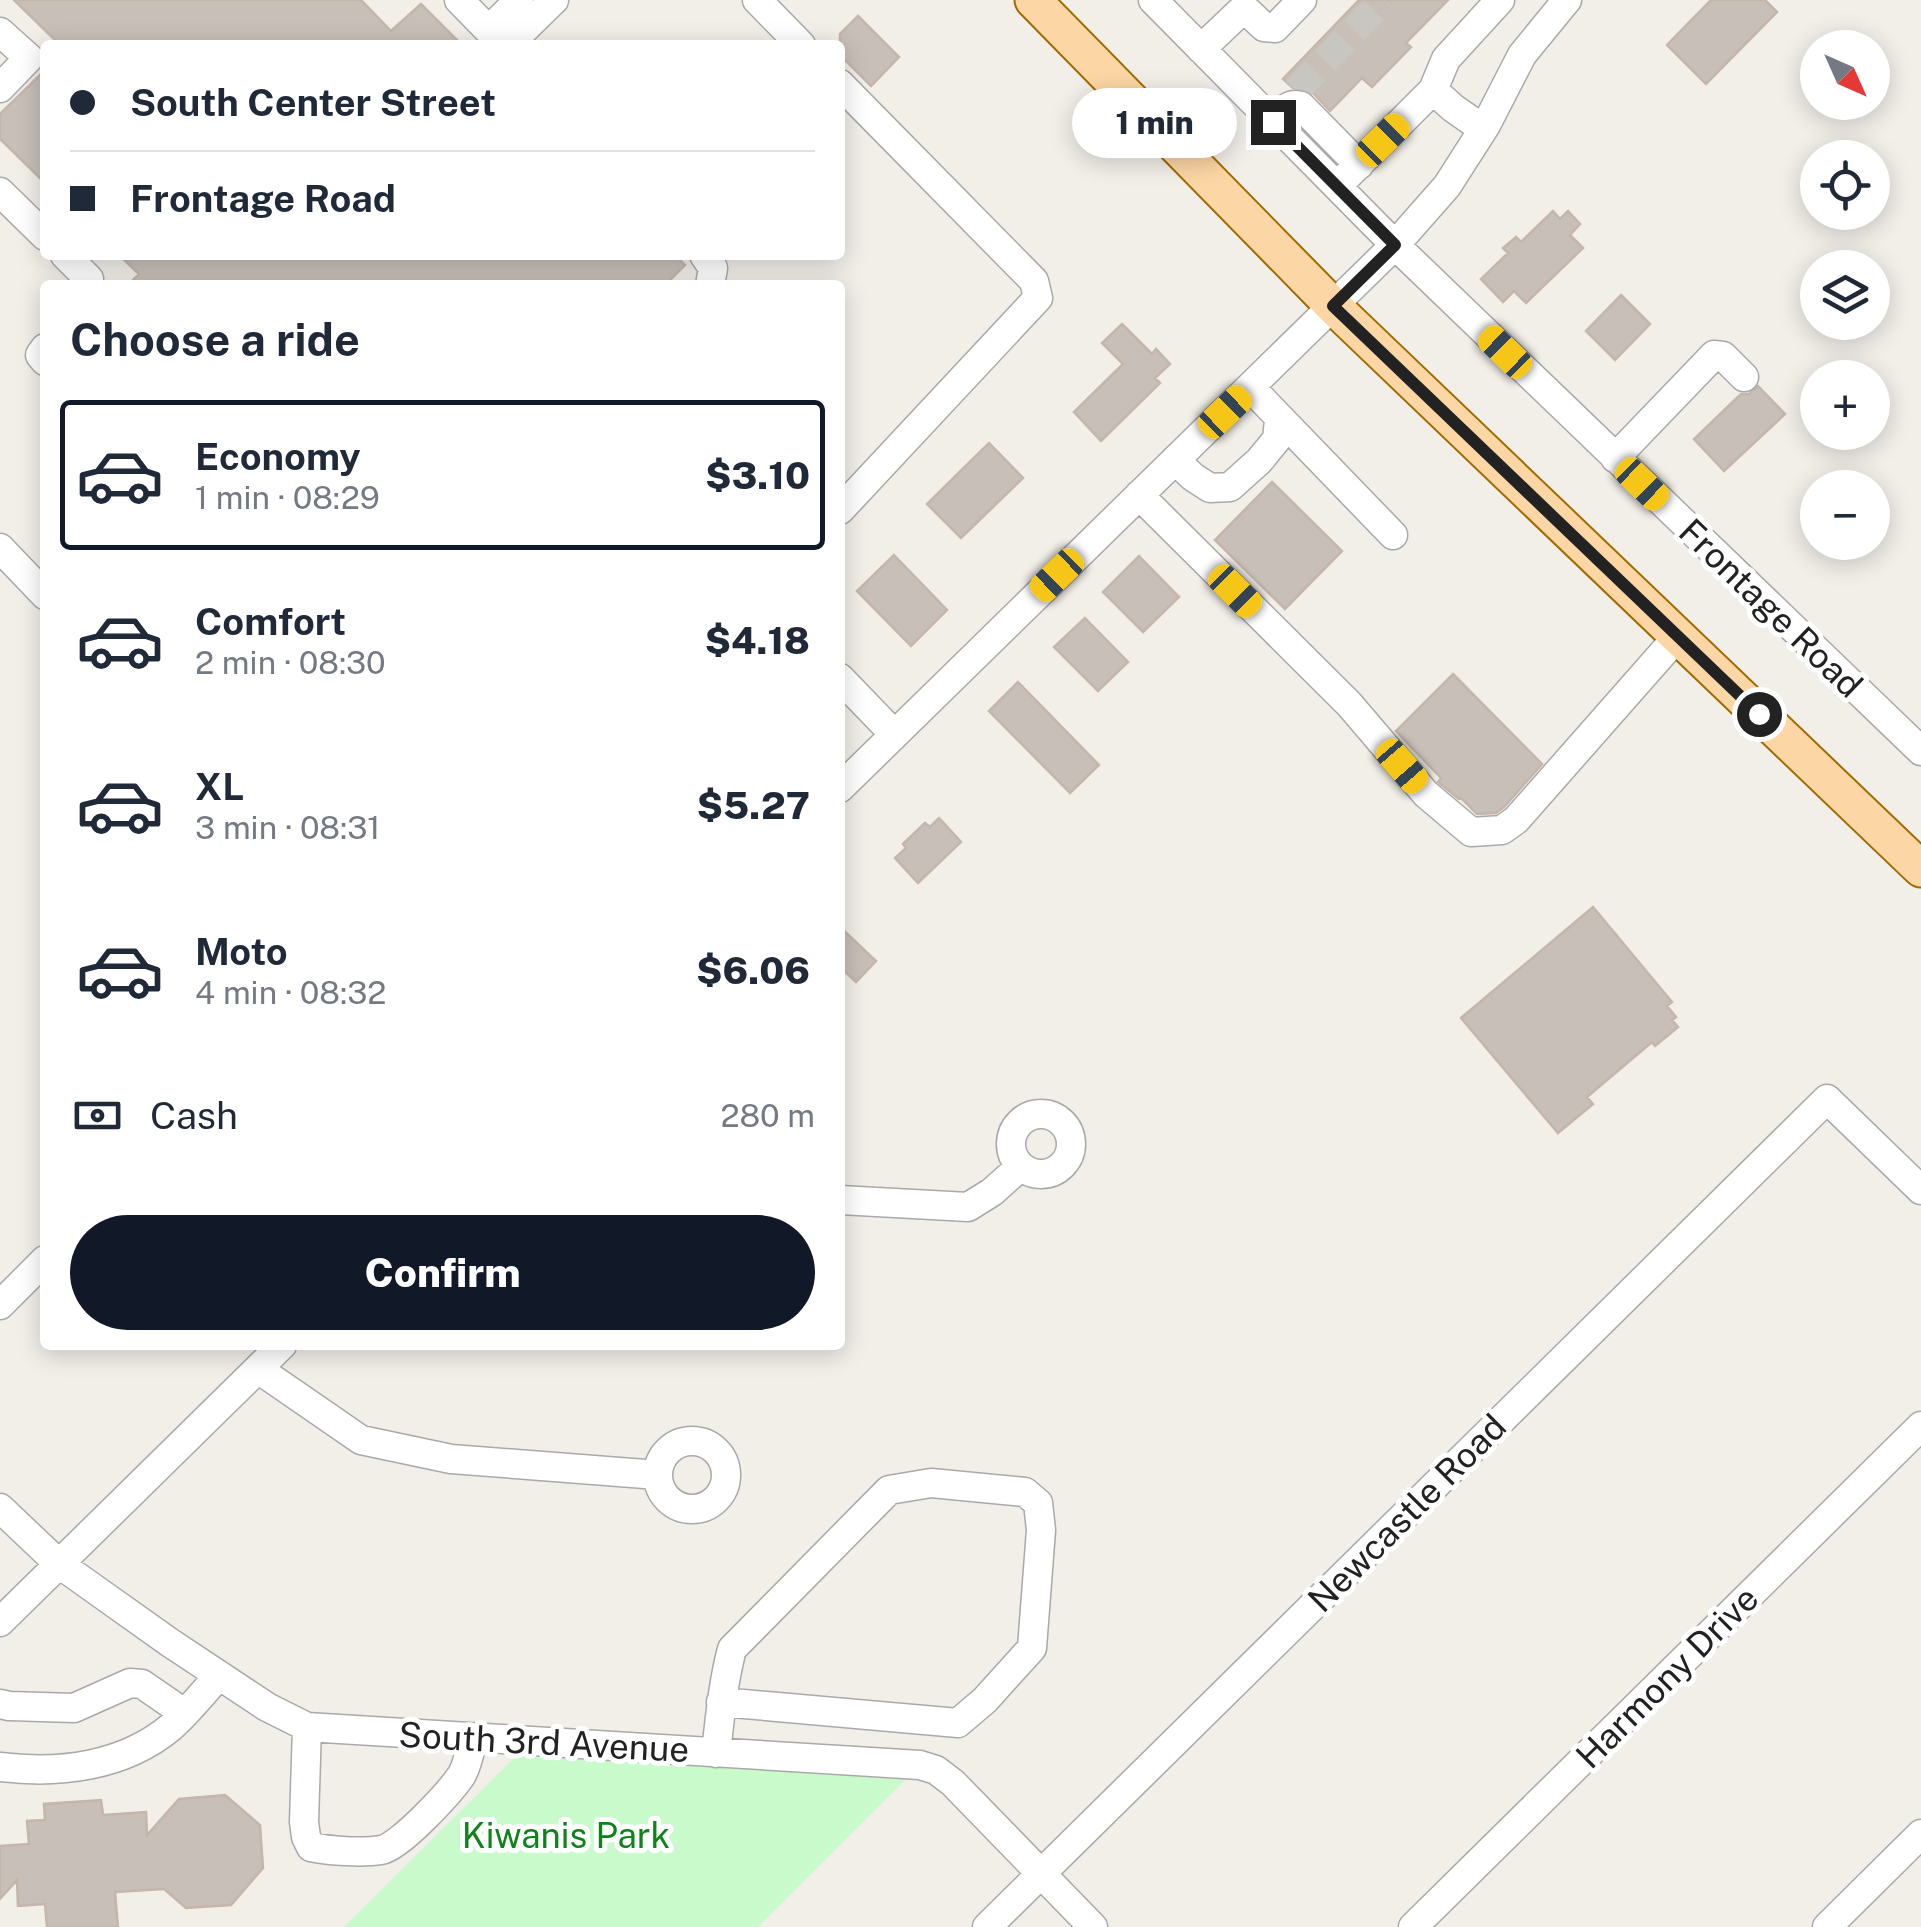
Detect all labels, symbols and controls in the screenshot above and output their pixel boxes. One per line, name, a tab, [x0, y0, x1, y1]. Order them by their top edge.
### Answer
north arrow	[1800, 30, 1890, 120]
map controls	[1800, 30, 1890, 560]
text: South Center Street	[130, 80, 496, 125]
callout: 1 min	[1073, 87, 1238, 157]
route end	[1251, 100, 1296, 145]
text: 1 min	[1115, 104, 1194, 141]
car	[1351, 108, 1415, 172]
button: locate	[1800, 140, 1890, 230]
text: Frontage Road	[130, 176, 396, 221]
button: layers	[1800, 250, 1890, 340]
text: Choose a ride	[70, 313, 360, 366]
car	[1473, 320, 1537, 384]
button: +	[1800, 360, 1890, 450]
car	[1193, 380, 1257, 444]
icon: car	[75, 430, 165, 520]
text: Economy	[195, 434, 361, 479]
car	[1610, 452, 1674, 516]
text: $3.10	[705, 453, 810, 498]
button: −	[1800, 470, 1890, 560]
text: 1 min · 08:29	[195, 479, 380, 516]
street label: Frontage Road	[1671, 510, 1871, 706]
car	[1025, 543, 1089, 607]
car	[1203, 559, 1267, 623]
icon: car	[75, 595, 165, 685]
text: Comfort	[195, 599, 346, 644]
text: $4.18	[705, 618, 810, 663]
text: 2 min · 08:30	[195, 644, 386, 681]
route start	[1737, 692, 1782, 737]
car	[1371, 734, 1433, 798]
icon: car	[75, 760, 165, 850]
text: XL	[195, 764, 244, 809]
text: $5.27	[697, 783, 810, 828]
text: 3 min · 08:31	[195, 809, 380, 846]
icon: car	[75, 925, 165, 1015]
text: Moto	[195, 929, 288, 974]
text: $6.06	[696, 948, 810, 993]
text: 4 min · 08:32	[195, 974, 386, 1011]
icon: cash	[70, 1088, 125, 1143]
text: Cash	[150, 1093, 238, 1138]
text: 280 m	[720, 1097, 815, 1134]
button: Confirm	[70, 1215, 815, 1330]
street label: Newcastle Road	[1300, 1406, 1514, 1620]
street label: Harmony Drive	[1568, 1578, 1766, 1776]
street label: South 3rd Avenue	[398, 1714, 690, 1770]
park label: Kiwanis Park	[462, 1815, 670, 1856]

